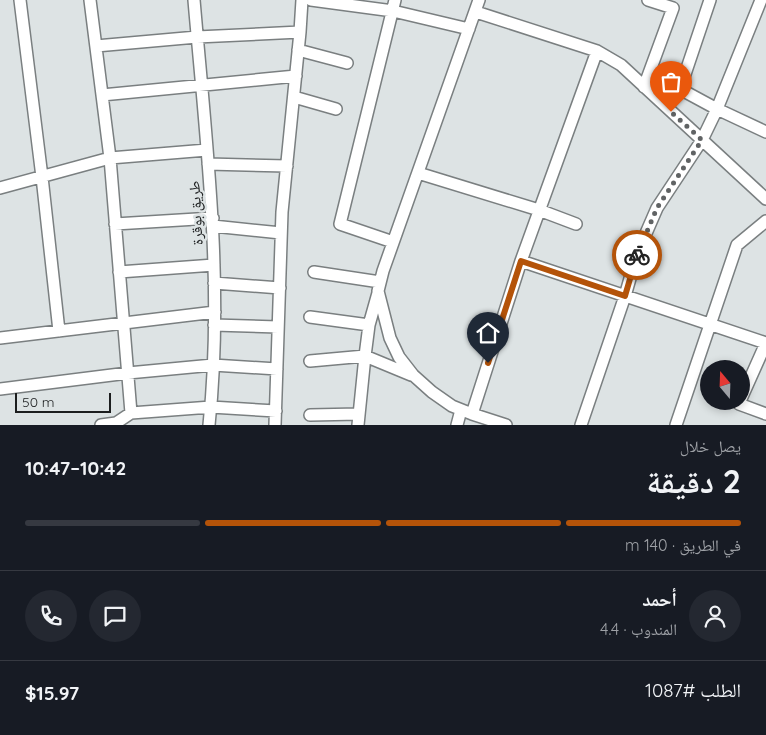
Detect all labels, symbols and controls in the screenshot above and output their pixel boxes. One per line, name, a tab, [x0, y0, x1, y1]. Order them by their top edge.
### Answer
pin	[650, 61, 692, 112]
icon: bag	[657, 68, 685, 96]
street label: طريق بوقرة	[184, 180, 208, 246]
courier	[612, 230, 662, 280]
icon: bike	[623, 241, 651, 269]
pin	[467, 312, 509, 363]
icon: home	[474, 319, 502, 347]
north arrow	[700, 360, 750, 410]
map controls	[700, 360, 750, 410]
scale bar	[15, 390, 111, 413]
text: 50 m	[22, 393, 55, 411]
text: يصل خلال	[680, 436, 741, 456]
text: 10:42–10:47	[25, 456, 126, 480]
text: 2 دقيقة	[647, 461, 741, 501]
text: في الطريق · 140 m	[625, 535, 741, 555]
text: أحمد	[642, 587, 677, 611]
button: phone	[25, 590, 77, 642]
button: chat	[89, 590, 141, 642]
button: person	[689, 590, 741, 642]
text: المندوب · 4.4	[600, 619, 677, 639]
text: الطلب #1087	[645, 678, 741, 702]
text: $15.97	[25, 681, 79, 705]

